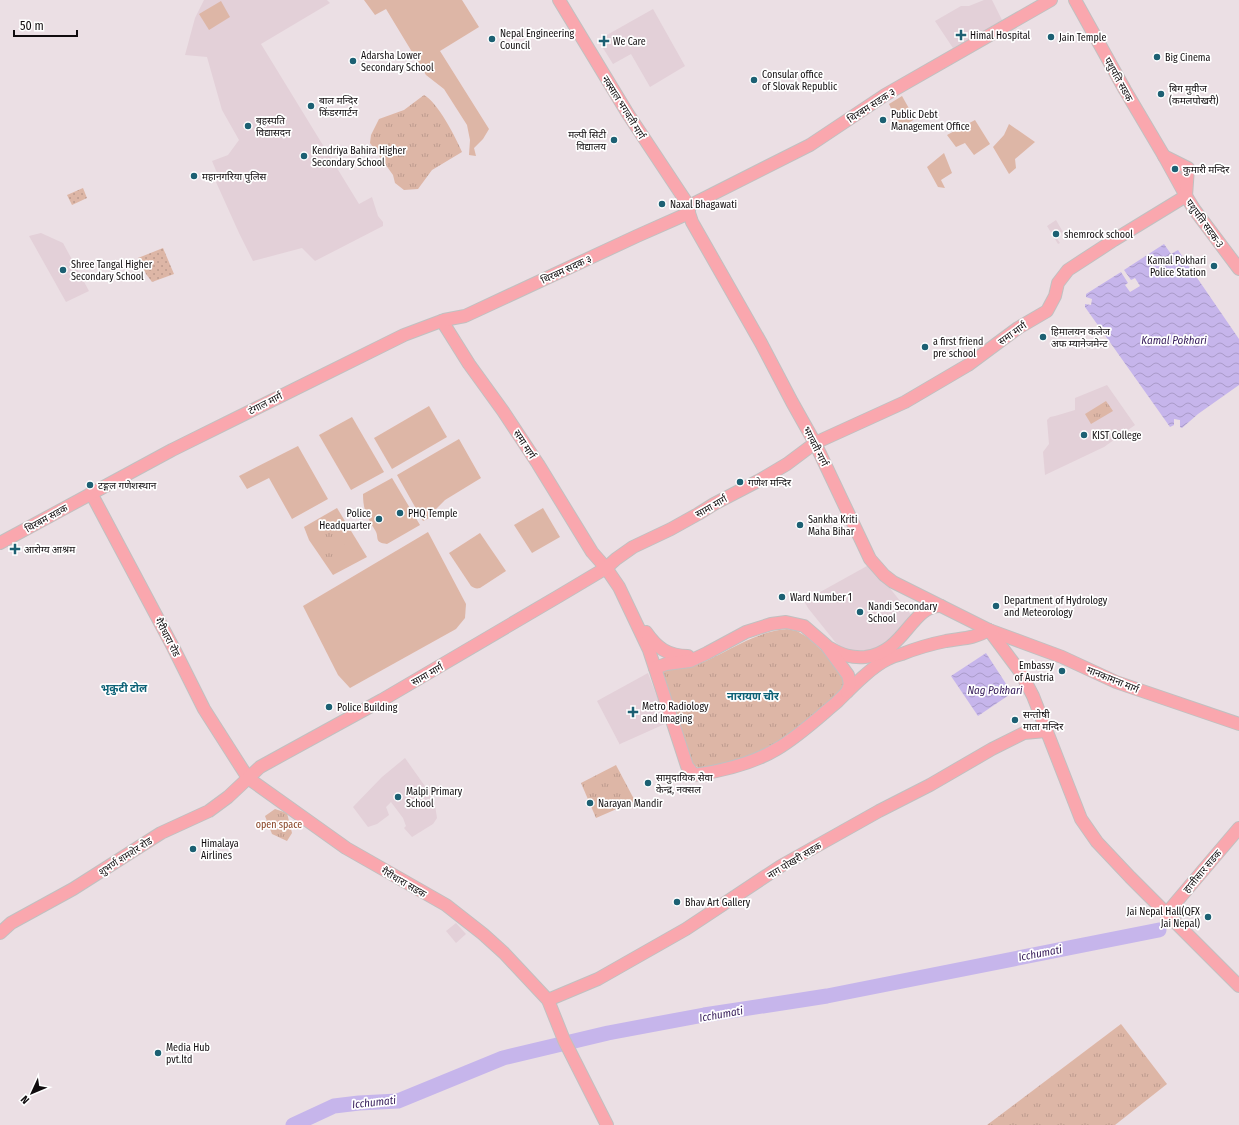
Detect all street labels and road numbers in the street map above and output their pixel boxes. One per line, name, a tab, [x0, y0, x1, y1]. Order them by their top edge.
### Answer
street label: पशुपति सडक	[1101, 55, 1135, 104]
street label: नक्साल भगवती मार्ग	[599, 74, 648, 142]
street label: थिरबम सडक ३	[845, 86, 898, 126]
street label: पशुपति सडक-3	[1183, 197, 1226, 250]
street label: थिरबम सदक ३	[539, 253, 594, 287]
street label: समा मार्ग	[996, 319, 1030, 348]
street label: टंगाल मार्ग	[246, 390, 285, 418]
street label: भगवती मार्ग	[800, 425, 831, 469]
street label: समा मार्ग	[510, 428, 538, 462]
street label: सामा मार्ग	[694, 493, 730, 521]
street label: थिरबम सडक	[23, 502, 70, 535]
street label: गैरीधारा रोड	[152, 616, 183, 659]
street label: सामा मार्ग	[410, 661, 446, 689]
street label: मानकामना मार्ग	[1085, 664, 1141, 696]
street label: शुभर्ण शमशेर रोड	[97, 835, 155, 879]
street label: नाग पोखरी सडक	[765, 840, 824, 882]
street label: हात्तीसार सडक	[1181, 847, 1225, 896]
street label: गैरीधारा सडक	[379, 865, 428, 901]

